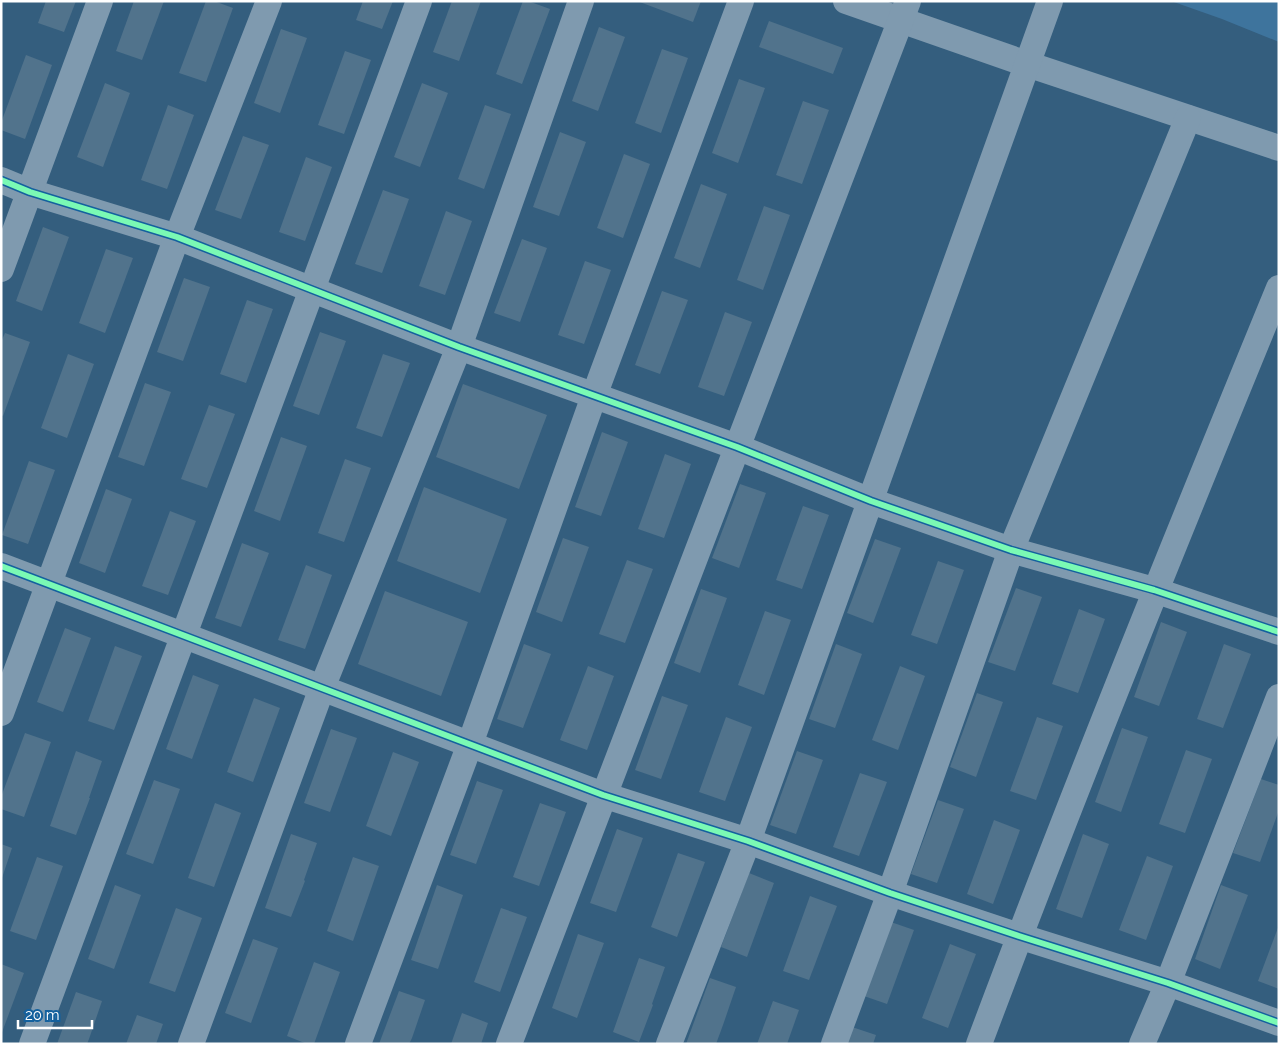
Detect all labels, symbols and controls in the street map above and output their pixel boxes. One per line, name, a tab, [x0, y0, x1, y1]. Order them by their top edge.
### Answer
scale bar	[18, 998, 91, 1030]
text: 20 m	[25, 1006, 60, 1024]

